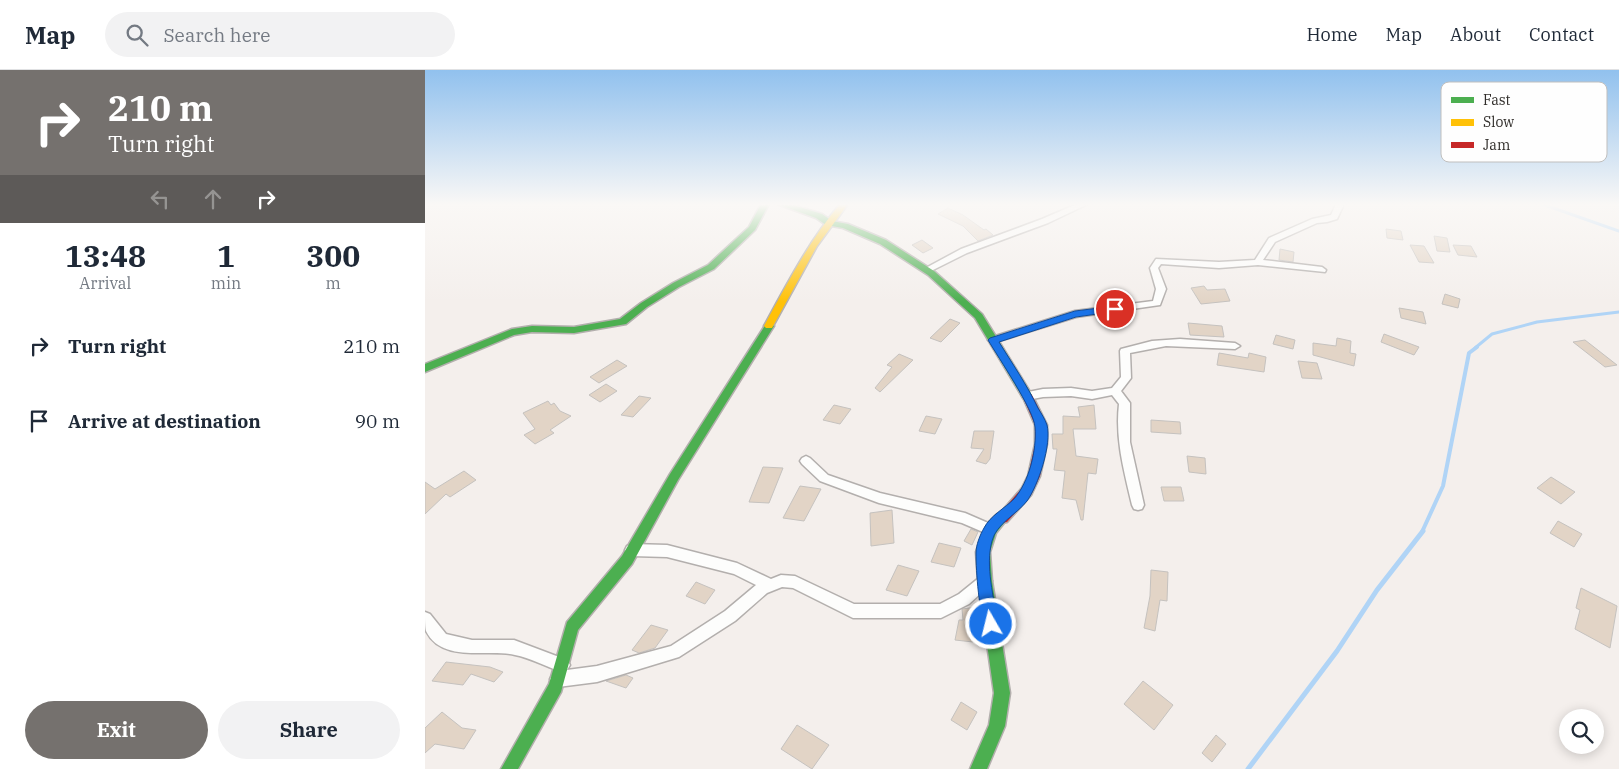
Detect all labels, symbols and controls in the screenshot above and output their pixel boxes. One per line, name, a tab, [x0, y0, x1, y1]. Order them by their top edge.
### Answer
search box	[105, 12, 455, 57]
text: Map	[25, 19, 75, 51]
icon: search	[123, 21, 151, 49]
text: Search here	[163, 23, 270, 47]
text: Home	[1306, 23, 1358, 46]
text: Map	[1386, 23, 1422, 46]
text: About	[1450, 23, 1501, 46]
text: Contact	[1529, 23, 1594, 46]
legend	[1441, 82, 1607, 162]
text: 210 m	[108, 85, 213, 131]
icon: right	[25, 90, 90, 155]
text: Fast	[1483, 91, 1511, 109]
text: Slow	[1483, 113, 1514, 131]
text: Turn right	[108, 129, 215, 158]
text: Jam	[1483, 136, 1510, 154]
icon: left	[146, 185, 174, 213]
icon: ahead	[199, 185, 227, 213]
icon: right	[252, 185, 280, 213]
text: 13:48	[65, 236, 146, 275]
text: 1	[217, 236, 235, 275]
text: 300	[306, 236, 360, 275]
text: Arrival	[79, 273, 131, 293]
text: min	[211, 273, 241, 293]
text: m	[326, 273, 341, 293]
pin	[1094, 288, 1136, 330]
icon: arrive	[1101, 295, 1129, 323]
icon: right	[25, 332, 53, 360]
text: Turn right	[68, 334, 166, 358]
text: 210 m	[343, 334, 400, 358]
icon: arrive	[25, 407, 53, 435]
text: Arrive at destination	[68, 409, 261, 433]
text: 90 m	[355, 409, 400, 433]
position arrow	[964, 597, 1016, 649]
button: Exit	[25, 701, 208, 759]
button: Share	[218, 701, 400, 759]
map controls	[1559, 709, 1604, 754]
button: search	[1559, 709, 1604, 754]

